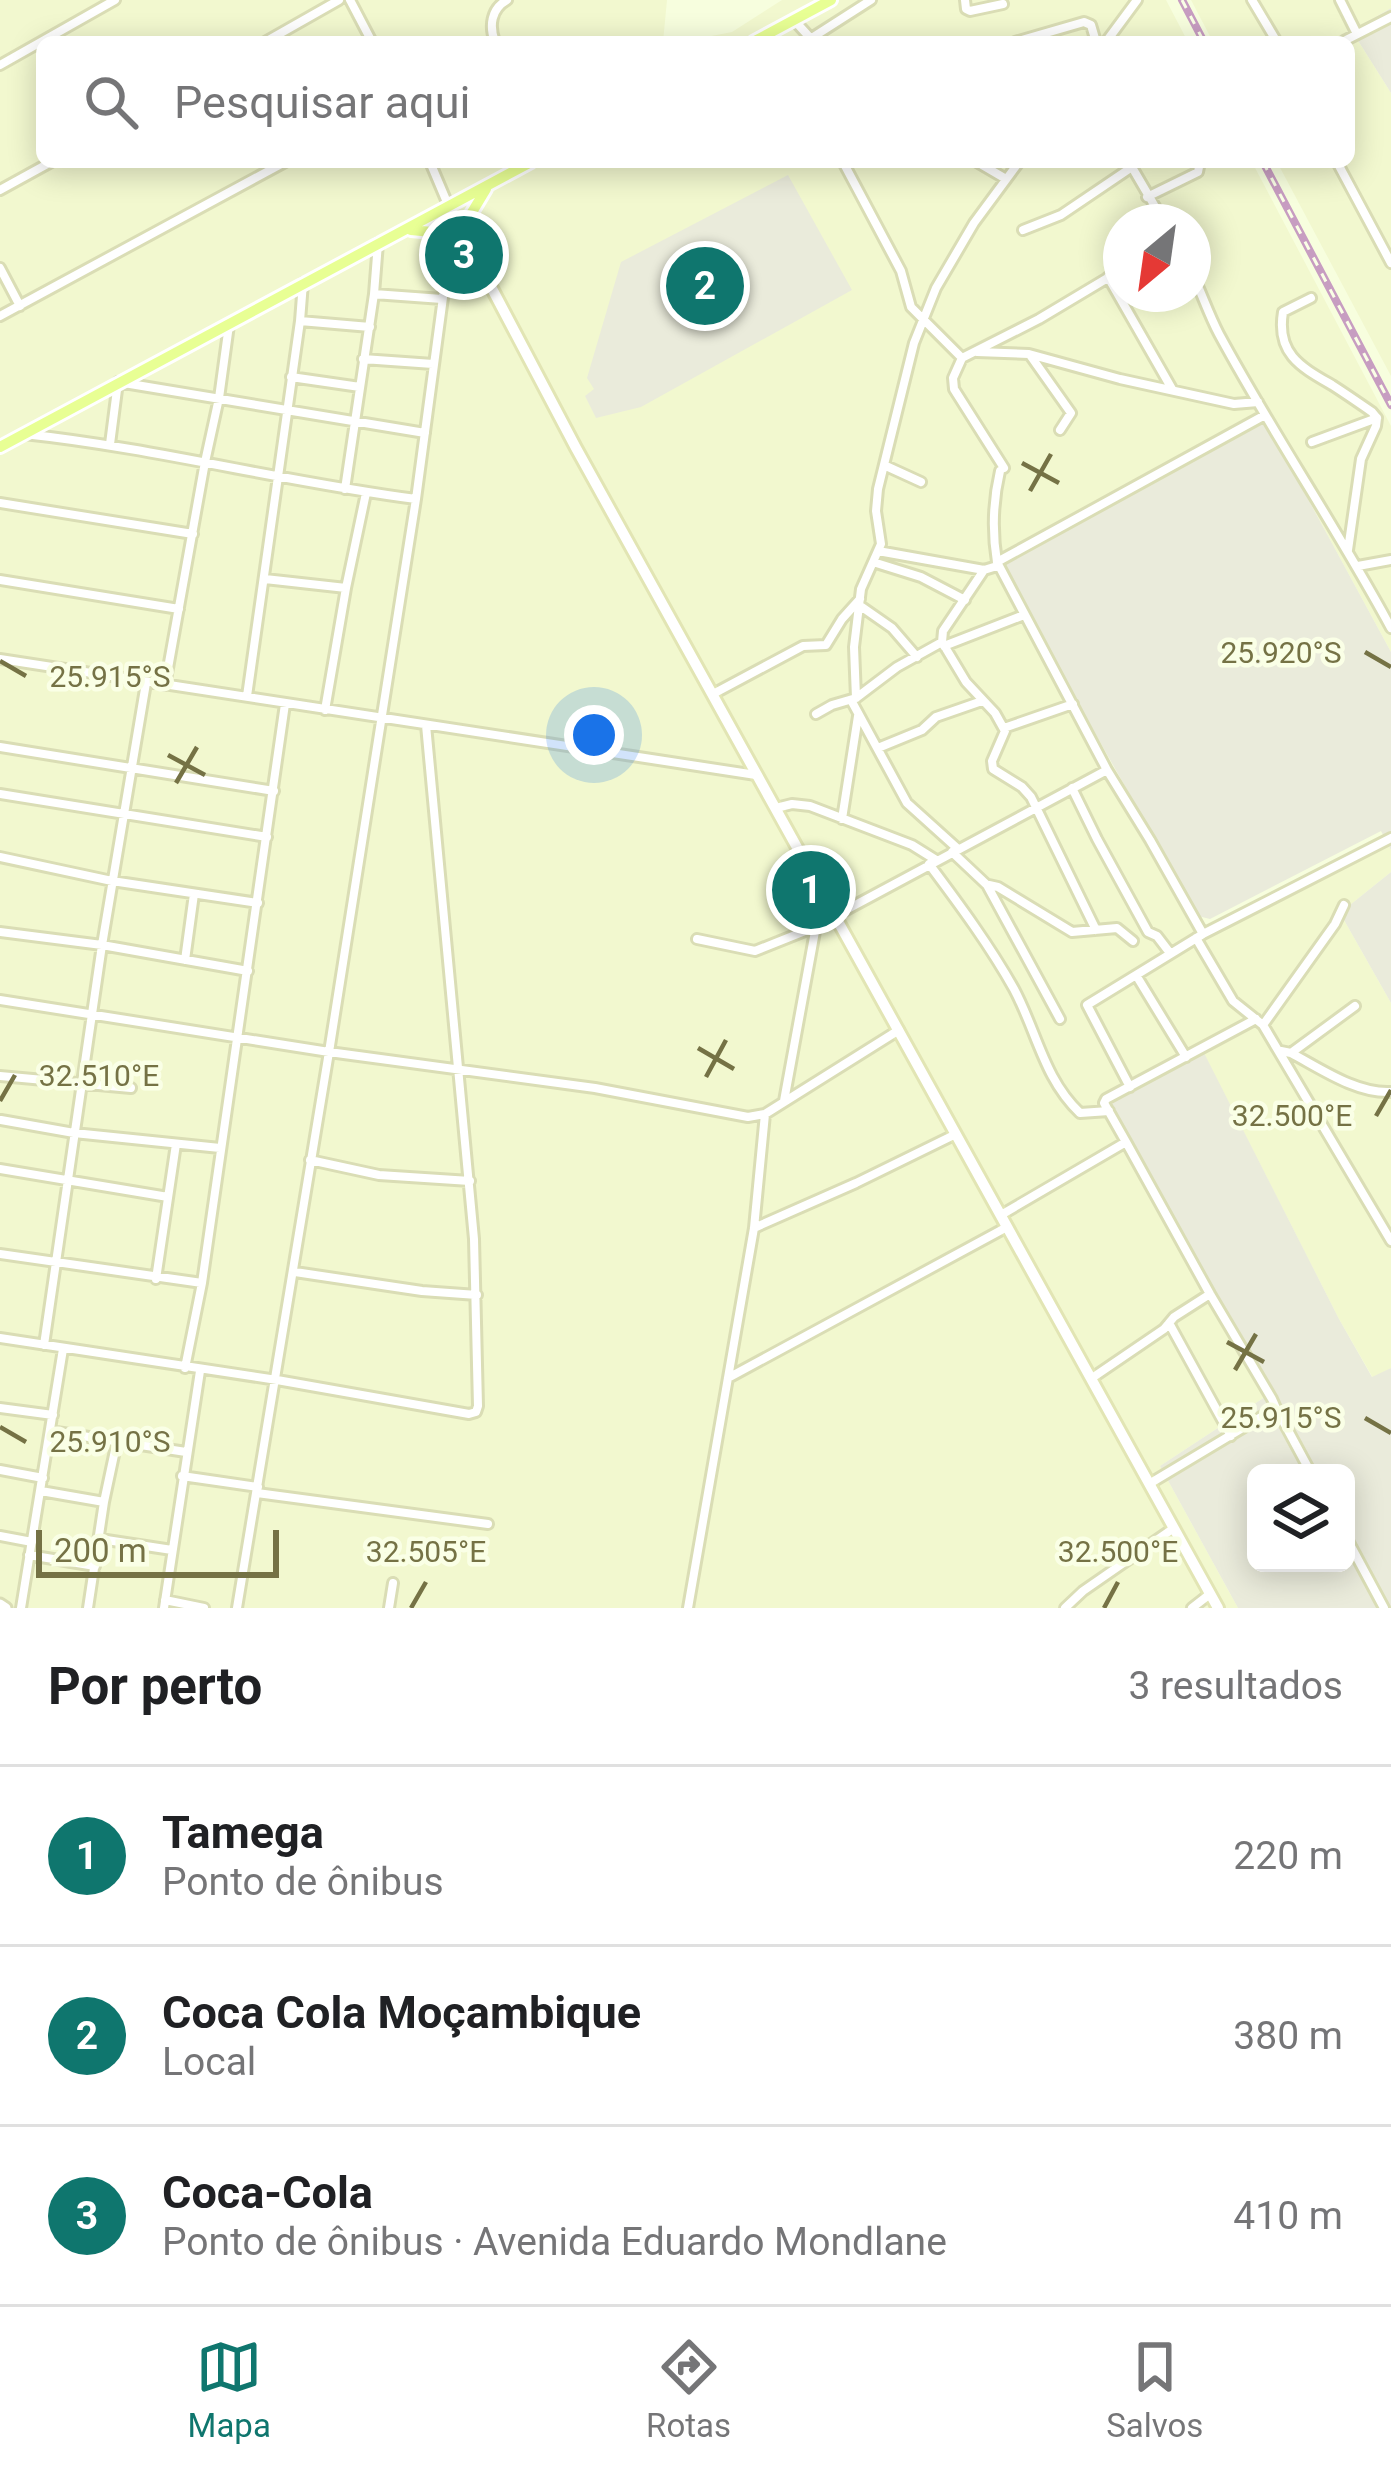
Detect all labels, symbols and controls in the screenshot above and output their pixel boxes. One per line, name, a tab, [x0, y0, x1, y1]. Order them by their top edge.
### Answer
search box	[36, 36, 1355, 168]
icon: search	[78, 69, 144, 135]
text: Pesquisar aqui	[174, 76, 470, 129]
north arrow	[1103, 204, 1211, 312]
pin: 3	[425, 210, 503, 300]
pin: 2	[666, 241, 744, 331]
text: 25.920°S	[1220, 635, 1342, 670]
text: 25.915°S	[49, 659, 171, 694]
your location	[564, 705, 624, 765]
pin: 1	[772, 845, 850, 935]
text: 32.510°E	[39, 1058, 159, 1093]
text: 32.500°E	[1232, 1098, 1352, 1133]
text: 25.915°S	[1220, 1400, 1342, 1435]
text: 25.910°S	[49, 1424, 171, 1459]
map controls	[1247, 1464, 1355, 1572]
button: layers	[1247, 1464, 1355, 1572]
scale bar	[36, 1524, 279, 1577]
text: 200 m	[54, 1531, 147, 1570]
text: 32.505°E	[366, 1534, 486, 1569]
text: 32.500°E	[1058, 1534, 1178, 1569]
text: Por perto	[48, 1657, 262, 1716]
text: 3 resultados	[1128, 1663, 1343, 1709]
text: Tamega	[162, 1806, 324, 1859]
text: 1	[76, 1833, 98, 1879]
text: 220 m	[1233, 1833, 1343, 1879]
text: Ponto de ônibus	[162, 1859, 444, 1905]
text: Coca Cola Moçambique	[162, 1986, 641, 2039]
text: 2	[76, 2013, 98, 2059]
text: 380 m	[1233, 2013, 1343, 2059]
text: Local	[162, 2039, 256, 2085]
text: Coca-Cola	[162, 2166, 373, 2219]
text: 3	[76, 2193, 98, 2239]
text: 410 m	[1233, 2193, 1343, 2239]
text: Ponto de ônibus · Avenida Eduardo Mondlane	[162, 2219, 947, 2265]
tab: Mapa	[188, 2334, 271, 2445]
tab: Rotas	[646, 2334, 731, 2445]
tab: Salvos	[1106, 2334, 1203, 2445]

